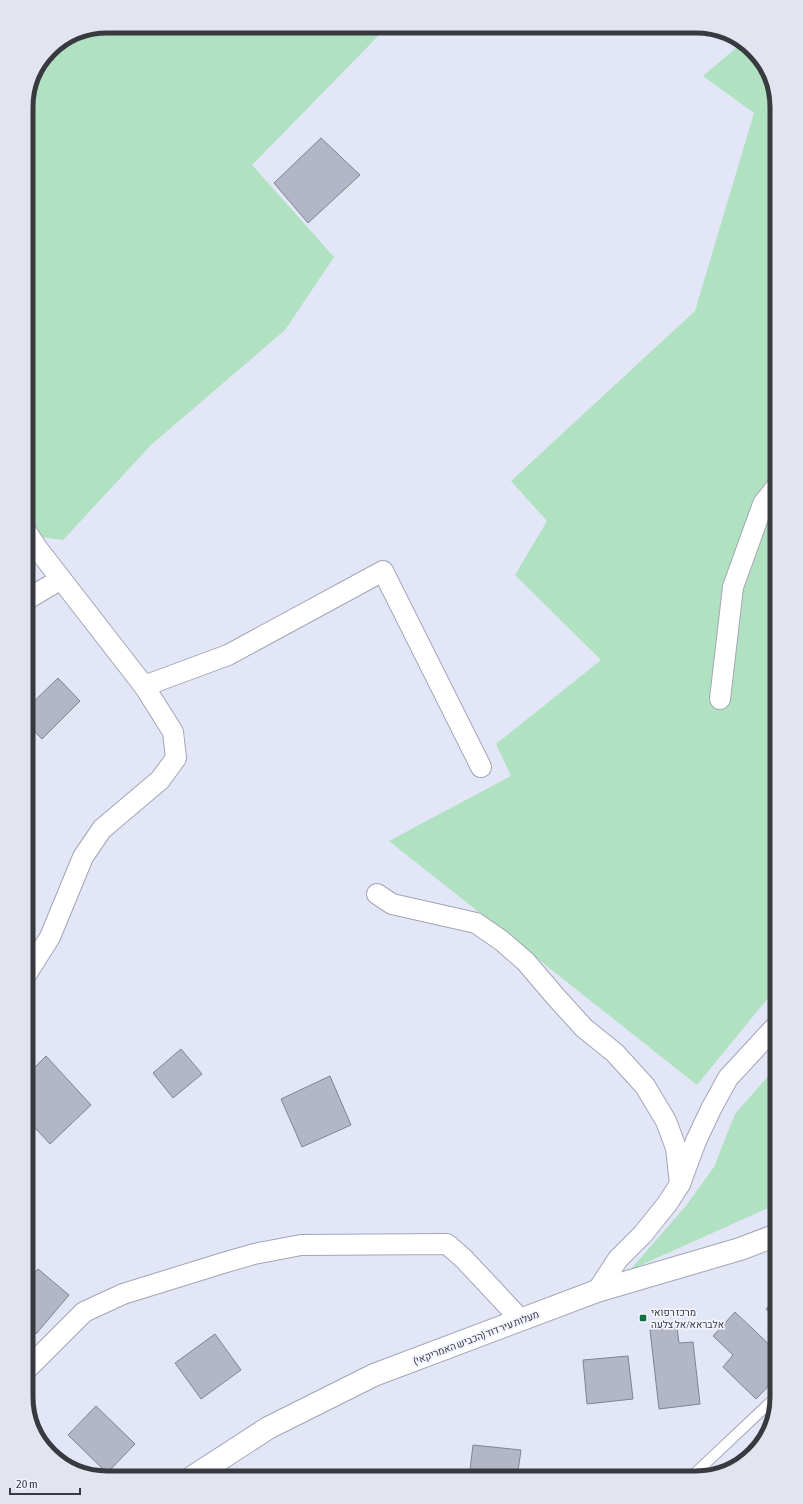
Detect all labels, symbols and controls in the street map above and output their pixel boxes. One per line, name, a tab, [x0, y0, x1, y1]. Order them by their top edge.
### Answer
place label: מרכז רפואי אלבראא/אל צלעה	[651, 1307, 724, 1330]
street label: מעלות עיר דוד (הכביש האמריקאי)	[412, 1308, 540, 1367]
marker: מרכז רפואי אלבראא/אל צלעה	[638, 1313, 648, 1323]
scale bar	[10, 1470, 80, 1496]
text: 20 m	[16, 1477, 38, 1491]

